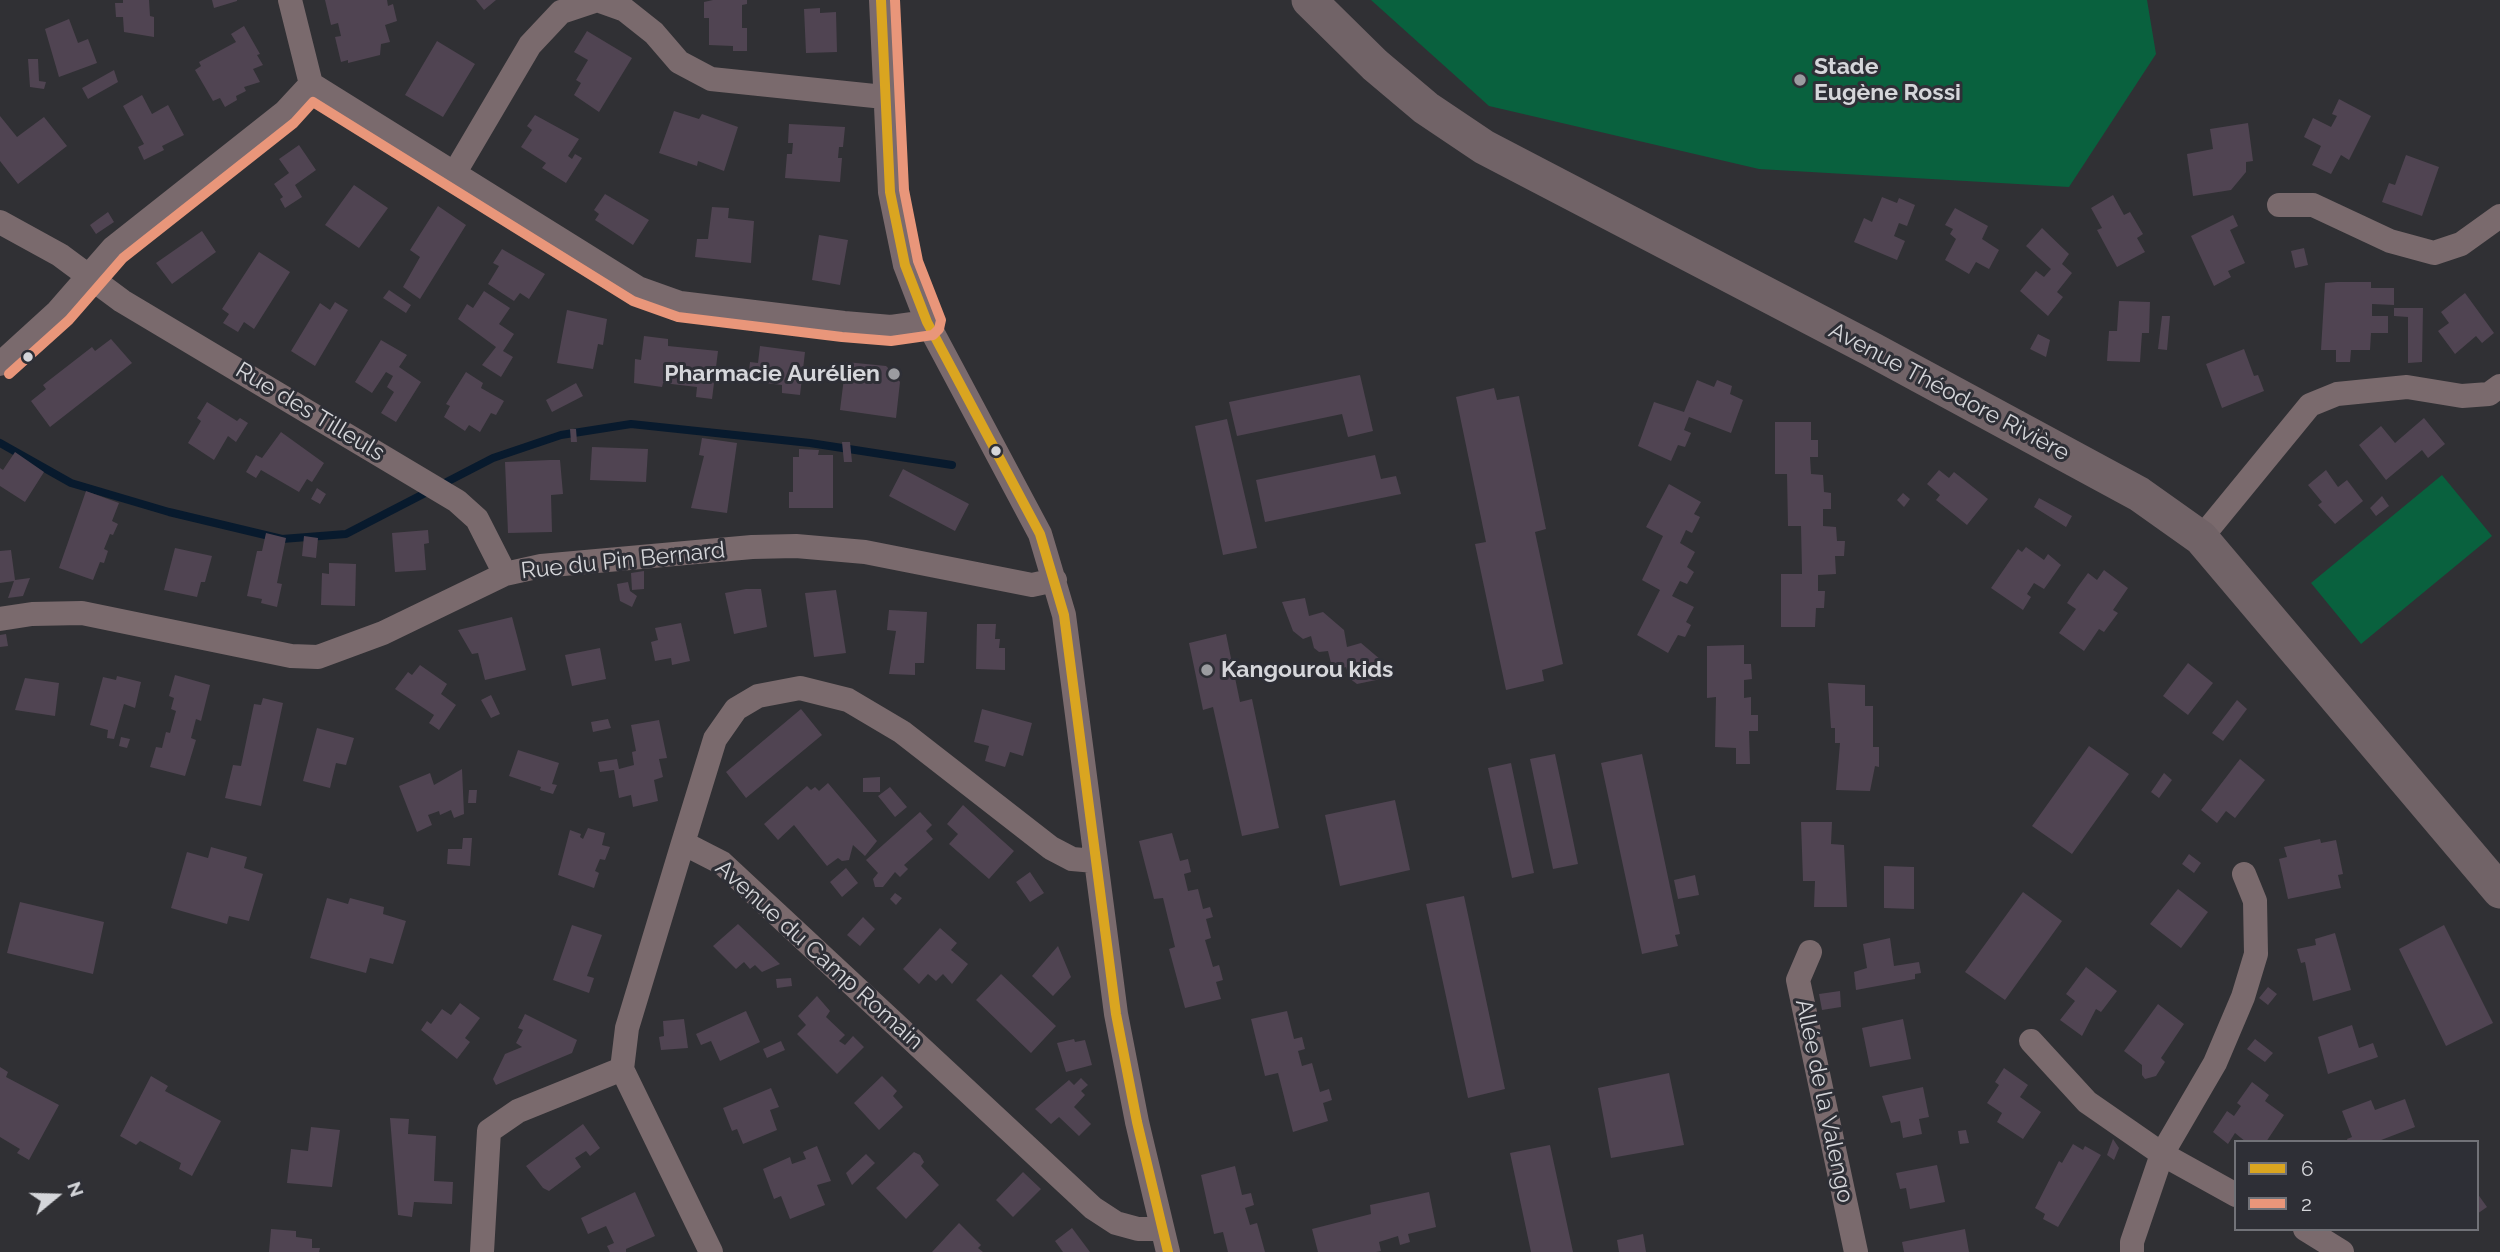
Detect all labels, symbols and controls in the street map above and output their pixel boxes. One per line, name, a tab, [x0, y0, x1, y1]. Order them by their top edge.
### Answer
place label: Stade Eugène Rossi	[1814, 53, 1961, 107]
marker: Stade Eugène Rossi	[1792, 72, 1808, 88]
street label: Avenue Théodore Rivière	[1824, 317, 2074, 467]
unlabelled marker	[21, 350, 35, 364]
street label: Rue des Tilleuls	[231, 357, 389, 467]
place label: Pharmacie Aurélien	[664, 360, 880, 388]
marker: Pharmacie Aurélien	[886, 366, 902, 382]
unlabelled marker	[989, 444, 1003, 458]
street label: Rue du Pin Bernard	[520, 537, 726, 585]
place label: Kangourou kids	[1221, 656, 1393, 684]
marker: Kangourou kids	[1199, 662, 1215, 678]
street label: Avenue du Camp Romain	[709, 854, 929, 1056]
street label: Allée de la Valengo	[1789, 997, 1859, 1205]
legend	[2234, 1140, 2479, 1231]
text: 6	[2301, 1156, 2314, 1181]
north arrow	[21, 1161, 91, 1231]
text: N	[63, 1179, 89, 1200]
text: 2	[2301, 1191, 2312, 1216]

